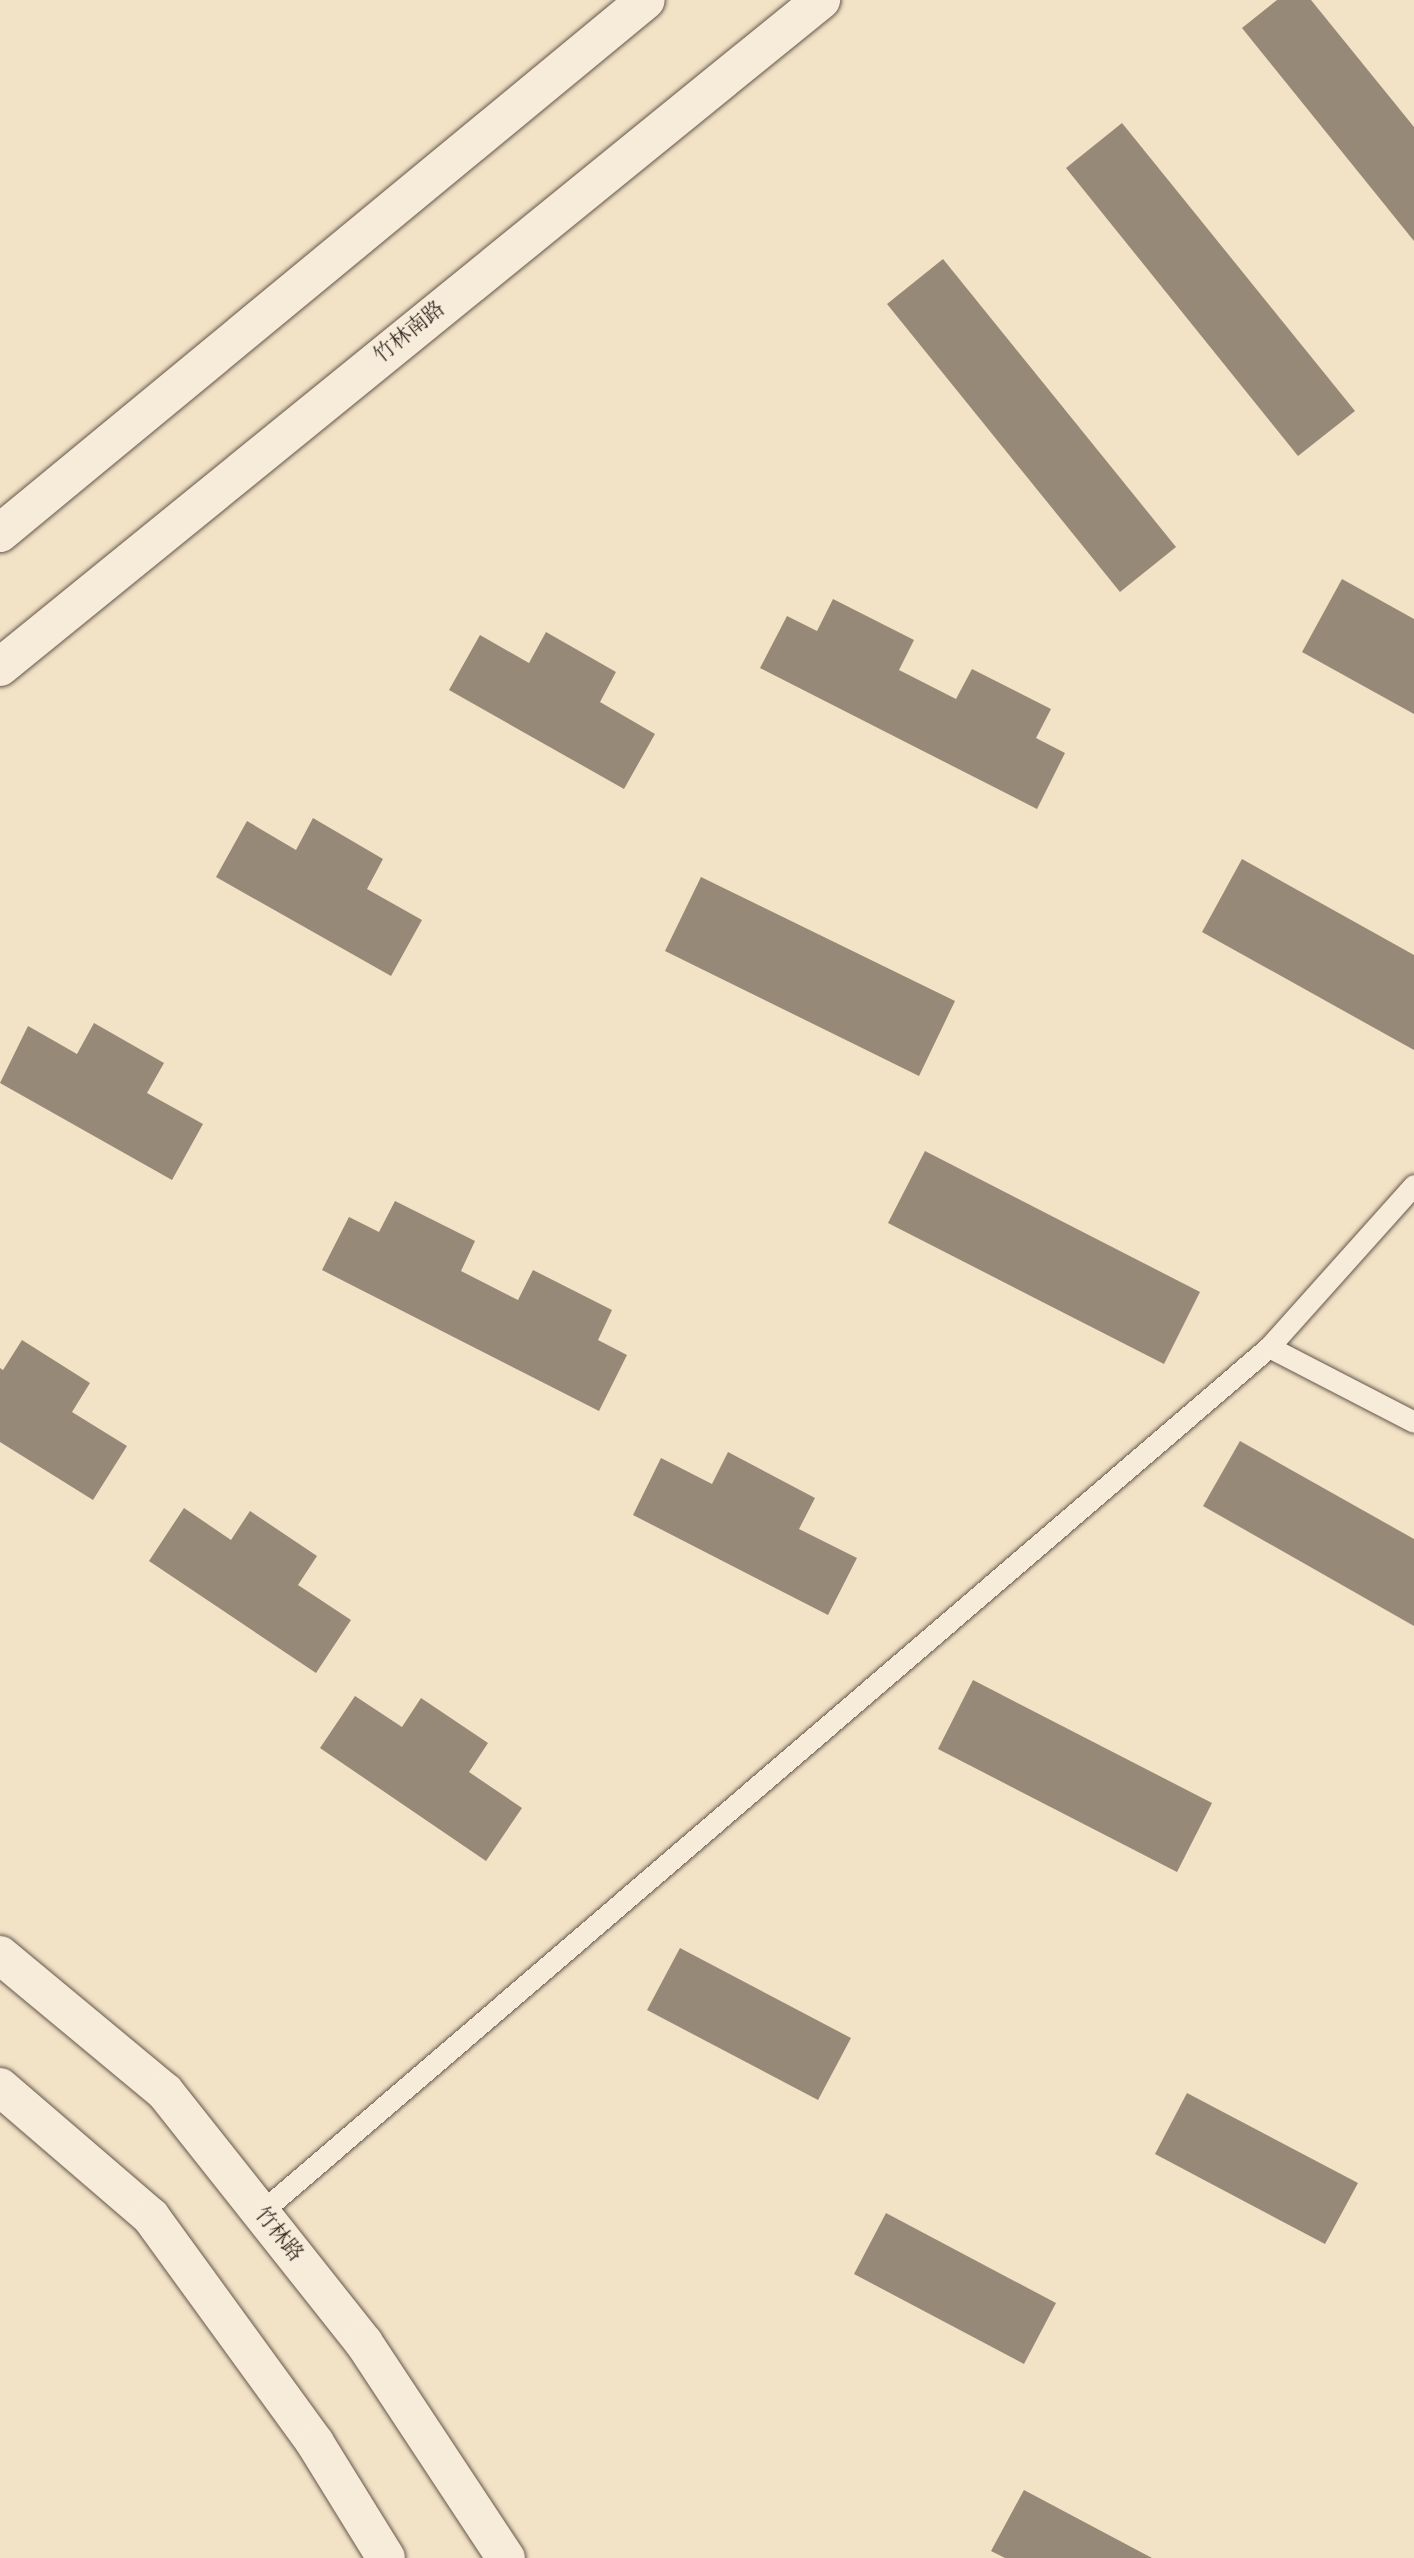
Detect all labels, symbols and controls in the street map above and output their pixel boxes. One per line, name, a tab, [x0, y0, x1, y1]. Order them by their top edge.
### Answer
street label: 竹林南路	[369, 297, 451, 369]
street label: 竹林路	[248, 2203, 308, 2267]

